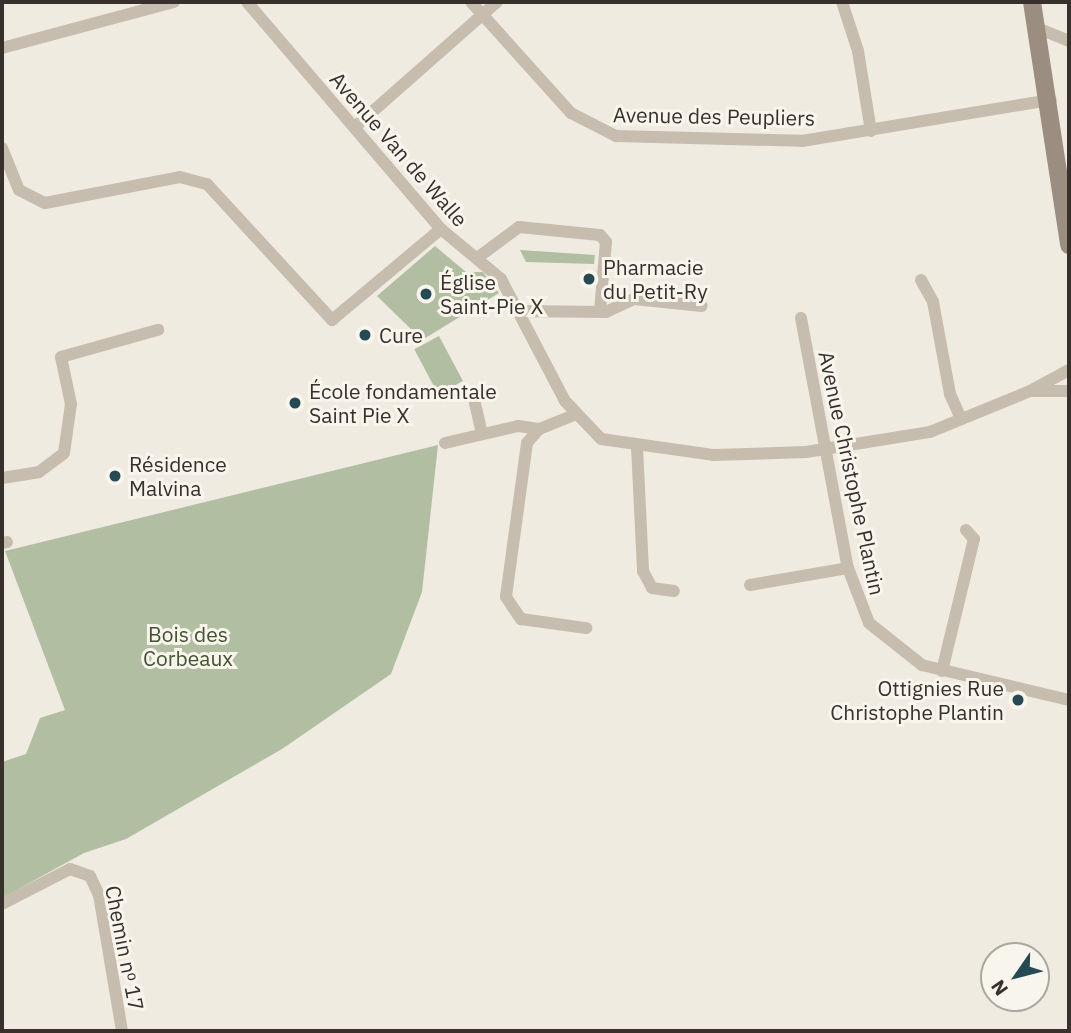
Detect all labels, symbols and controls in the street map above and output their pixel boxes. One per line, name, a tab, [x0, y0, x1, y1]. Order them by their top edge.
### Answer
street label: Avenue Van de Walle	[325, 67, 473, 231]
street label: Avenue des Peupliers	[613, 102, 815, 130]
place label: Pharmacie du Petit-Ry	[603, 254, 708, 304]
place label: Église Saint-Pie X	[440, 269, 543, 319]
marker: Pharmacie du Petit-Ry	[581, 271, 597, 287]
marker: Église Saint-Pie X	[418, 286, 434, 302]
place label: Cure	[379, 322, 423, 348]
marker: Cure	[357, 327, 373, 343]
street label: Avenue Christophe Plantin	[814, 349, 890, 597]
place label: École fondamentale Saint Pie X	[309, 378, 497, 428]
marker: École fondamentale Saint Pie X	[287, 395, 303, 411]
place label: Résidence Malvina	[129, 451, 227, 501]
marker: Résidence Malvina	[107, 468, 123, 484]
park label: Bois des Corbeaux	[143, 621, 233, 671]
place label: Ottignies Rue Christophe Plantin	[830, 675, 1004, 725]
marker: Ottignies Rue Christophe Plantin	[1010, 692, 1026, 708]
street label: Chemin nᵒ 17	[101, 883, 149, 1013]
north arrow	[980, 942, 1050, 1012]
text: N	[986, 975, 1013, 1000]

